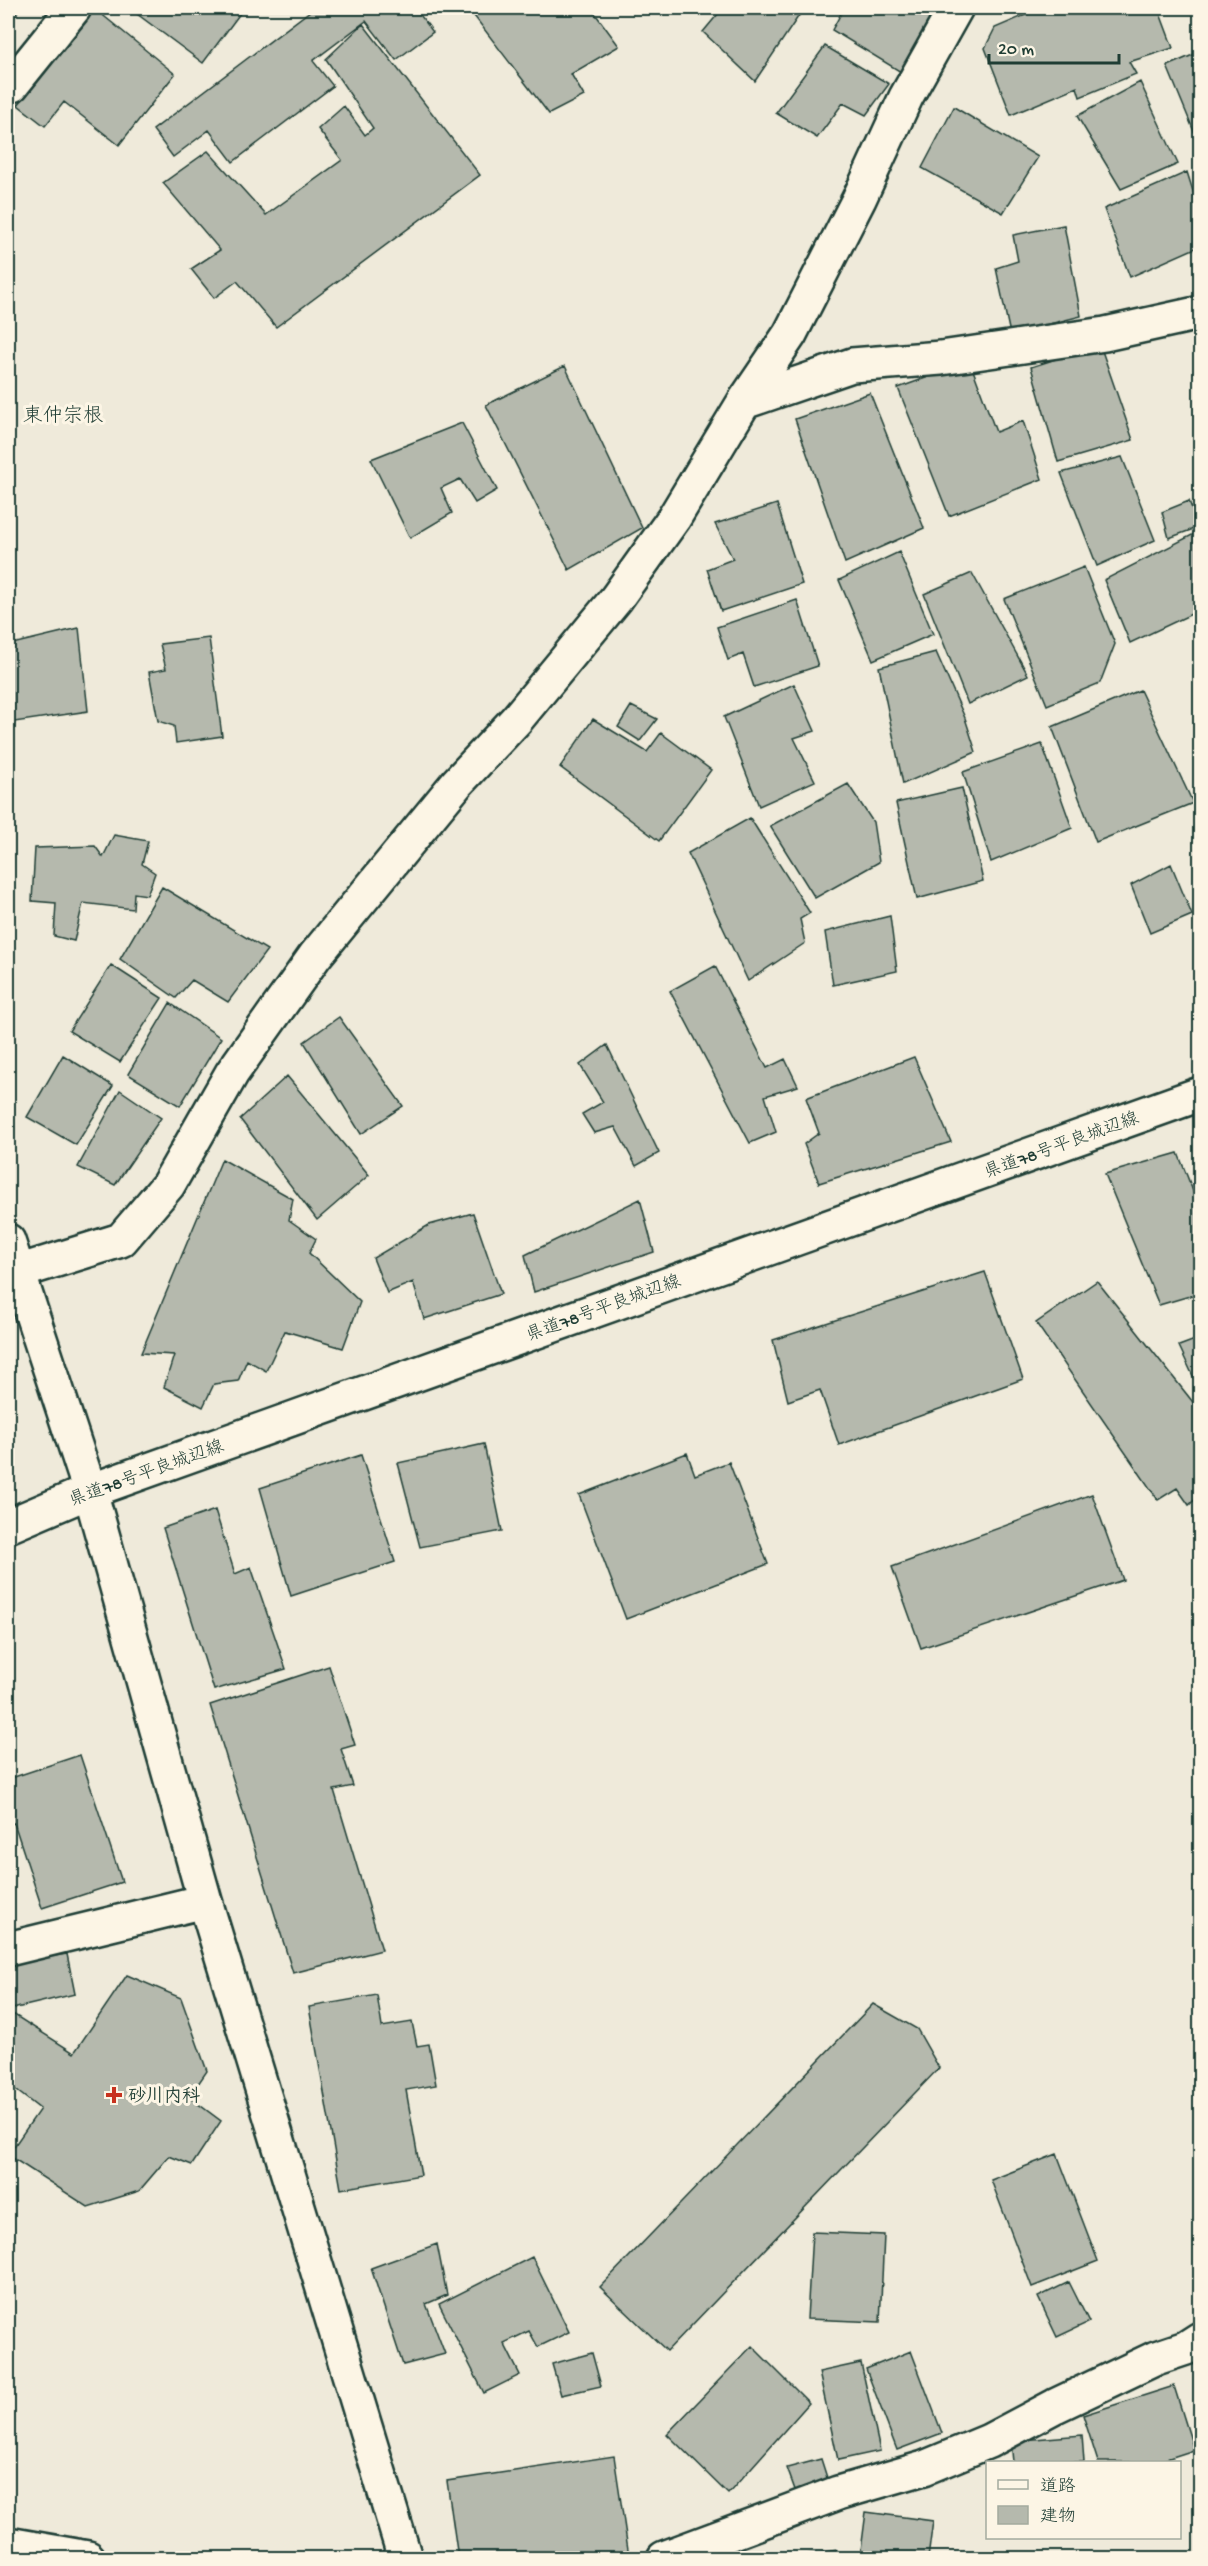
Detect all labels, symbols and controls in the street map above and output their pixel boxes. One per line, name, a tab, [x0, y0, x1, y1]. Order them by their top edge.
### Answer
scale bar	[989, 27, 1120, 65]
text: 20 m	[998, 40, 1034, 61]
district label: 東仲宗根	[23, 404, 103, 429]
street label: 県道78号平良城辺線	[981, 1108, 1142, 1184]
street label: 県道78号平良城辺線	[523, 1271, 684, 1347]
street label: 県道78号平良城辺線	[66, 1436, 227, 1512]
marker: 砂川内科	[105, 2086, 123, 2104]
place label: 砂川内科	[128, 2086, 200, 2108]
legend	[986, 2461, 1181, 2539]
text: 道路	[1040, 2476, 1076, 2498]
text: 建物	[1040, 2506, 1076, 2528]

